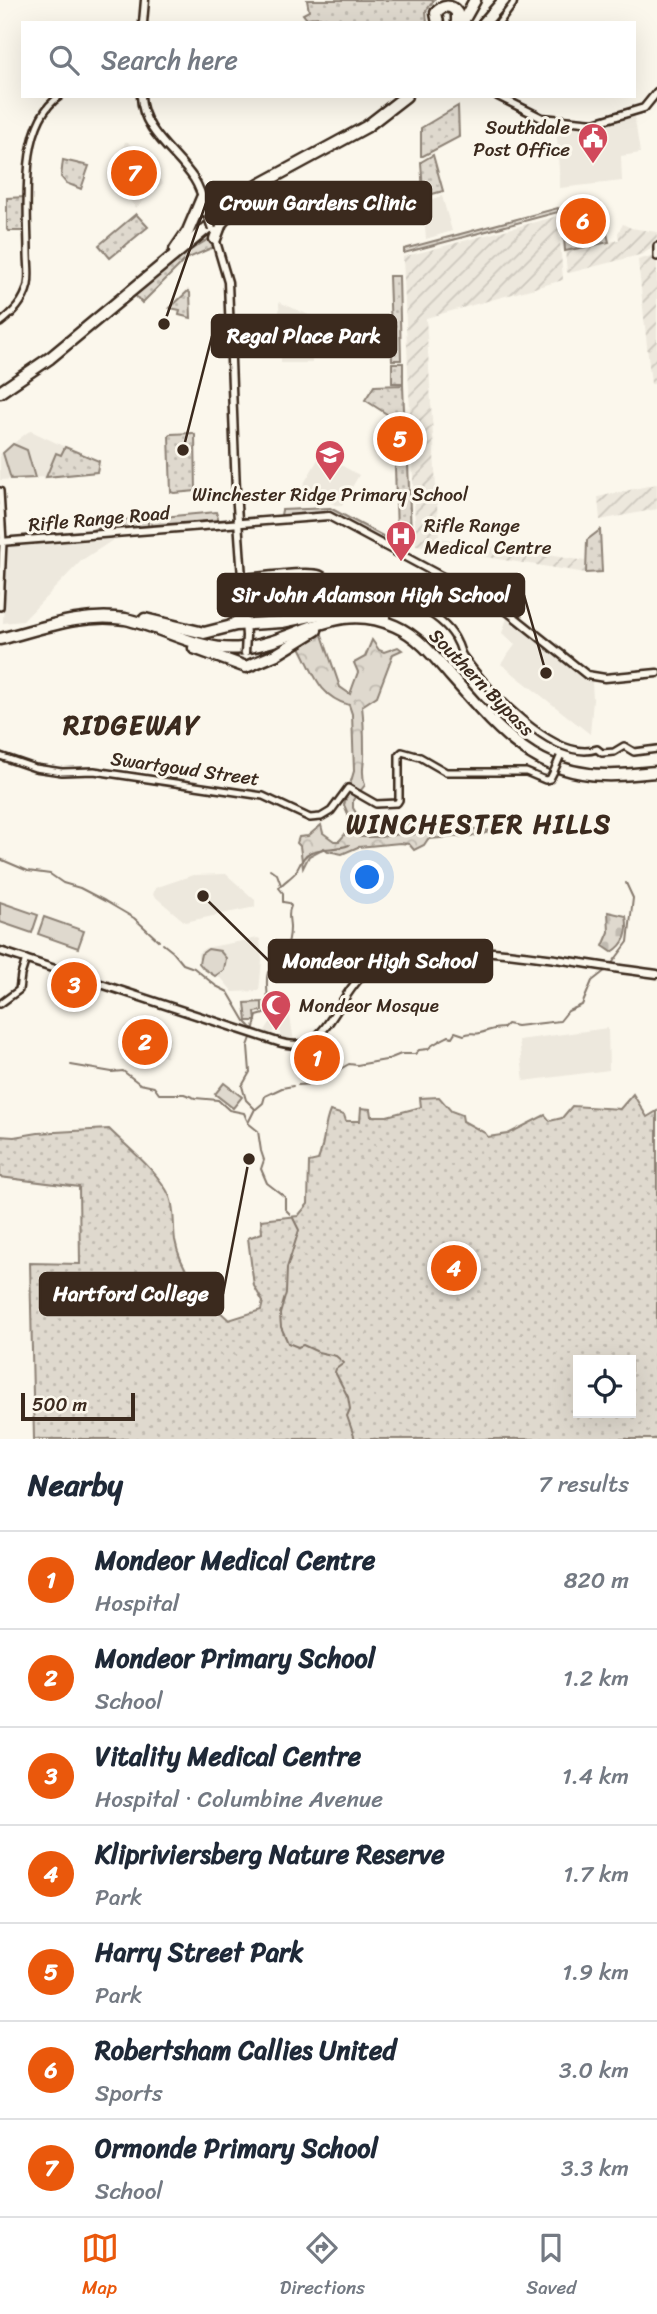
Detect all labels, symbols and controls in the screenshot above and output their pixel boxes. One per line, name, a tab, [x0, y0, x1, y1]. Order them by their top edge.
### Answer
search box	[21, 21, 636, 98]
text: Search here	[101, 37, 238, 83]
icon: search	[45, 41, 83, 79]
place label: Southdale Post Office	[473, 111, 570, 166]
public building icon: Southdale Post Office	[576, 121, 610, 165]
pin: 7	[111, 147, 157, 199]
callout: Crown Gardens Clinic	[206, 182, 431, 224]
text: Crown Gardens Clinic	[219, 184, 417, 222]
pin: 6	[560, 195, 606, 247]
callout: Regal Place Park	[212, 315, 396, 357]
text: Regal Place Park	[226, 317, 381, 355]
pin: 5	[377, 413, 423, 465]
school or university icon: Winchester Ridge Primary School	[313, 438, 347, 482]
place label: Winchester Ridge Primary School	[192, 478, 469, 511]
street label: Rifle Range Road	[27, 496, 172, 541]
place label: Rifle Range Medical Centre	[424, 509, 552, 564]
hospital icon: Rifle Range Medical Centre	[384, 519, 418, 563]
callout: Sir John Adamson High School	[218, 574, 524, 616]
text: Sir John Adamson High School	[231, 576, 511, 614]
street label: Southern Bypass	[421, 620, 543, 745]
district label: RIDGEWAY	[62, 702, 201, 748]
street label: Swartgoud Street	[109, 742, 261, 795]
district label: WINCHESTER HILLS	[346, 801, 612, 847]
your location	[350, 860, 384, 894]
callout: Mondeor High School	[269, 940, 492, 982]
text: Mondeor High School	[281, 942, 479, 980]
pin: 3	[51, 959, 97, 1011]
mosque icon: Mondeor Mosque	[259, 988, 293, 1032]
place label: Mondeor Mosque	[299, 989, 439, 1022]
pin: 2	[122, 1016, 168, 1068]
pin: 1	[294, 1032, 340, 1084]
pin: 4	[431, 1242, 477, 1294]
callout: Hartford College	[40, 1273, 223, 1315]
text: Hartford College	[52, 1275, 209, 1313]
map controls	[573, 1355, 636, 1418]
button: locate	[573, 1355, 636, 1418]
text: 500 m	[32, 1388, 87, 1421]
scale bar	[21, 1390, 135, 1422]
text: Nearby	[28, 1458, 123, 1512]
text: 7 results	[539, 1464, 629, 1505]
text: Mondeor Medical Centre	[95, 1537, 375, 1583]
text: 1	[46, 1560, 56, 1601]
text: 820 m	[564, 1560, 629, 1601]
text: Hospital	[95, 1583, 179, 1624]
text: Mondeor Primary School	[95, 1635, 375, 1681]
text: 2	[44, 1658, 58, 1699]
text: 1.2 km	[563, 1658, 629, 1699]
text: School	[95, 1681, 163, 1722]
text: Vitality Medical Centre	[95, 1733, 361, 1779]
text: 3	[45, 1756, 57, 1797]
text: 1.4 km	[562, 1756, 629, 1797]
text: Hospital · Columbine Avenue	[95, 1779, 383, 1820]
text: Klipriviersberg Nature Reserve	[95, 1831, 445, 1877]
text: 4	[44, 1854, 58, 1895]
text: 1.7 km	[563, 1854, 629, 1895]
text: Park	[95, 1877, 142, 1918]
text: Harry Street Park	[95, 1929, 303, 1975]
text: 5	[44, 1952, 58, 1993]
text: 1.9 km	[562, 1952, 629, 1993]
text: Park	[95, 1975, 142, 2016]
text: Robertsham Callies United	[95, 2027, 396, 2073]
text: 6	[44, 2050, 58, 2091]
text: 3.0 km	[559, 2050, 629, 2091]
text: Sports	[95, 2073, 163, 2114]
text: Ormonde Primary School	[95, 2125, 378, 2171]
text: 7	[44, 2148, 58, 2189]
text: 3.3 km	[561, 2148, 629, 2189]
text: School	[95, 2171, 163, 2212]
tab: Map	[81, 2229, 119, 2304]
tab: Directions	[280, 2229, 365, 2304]
tab: Saved	[526, 2229, 576, 2304]

